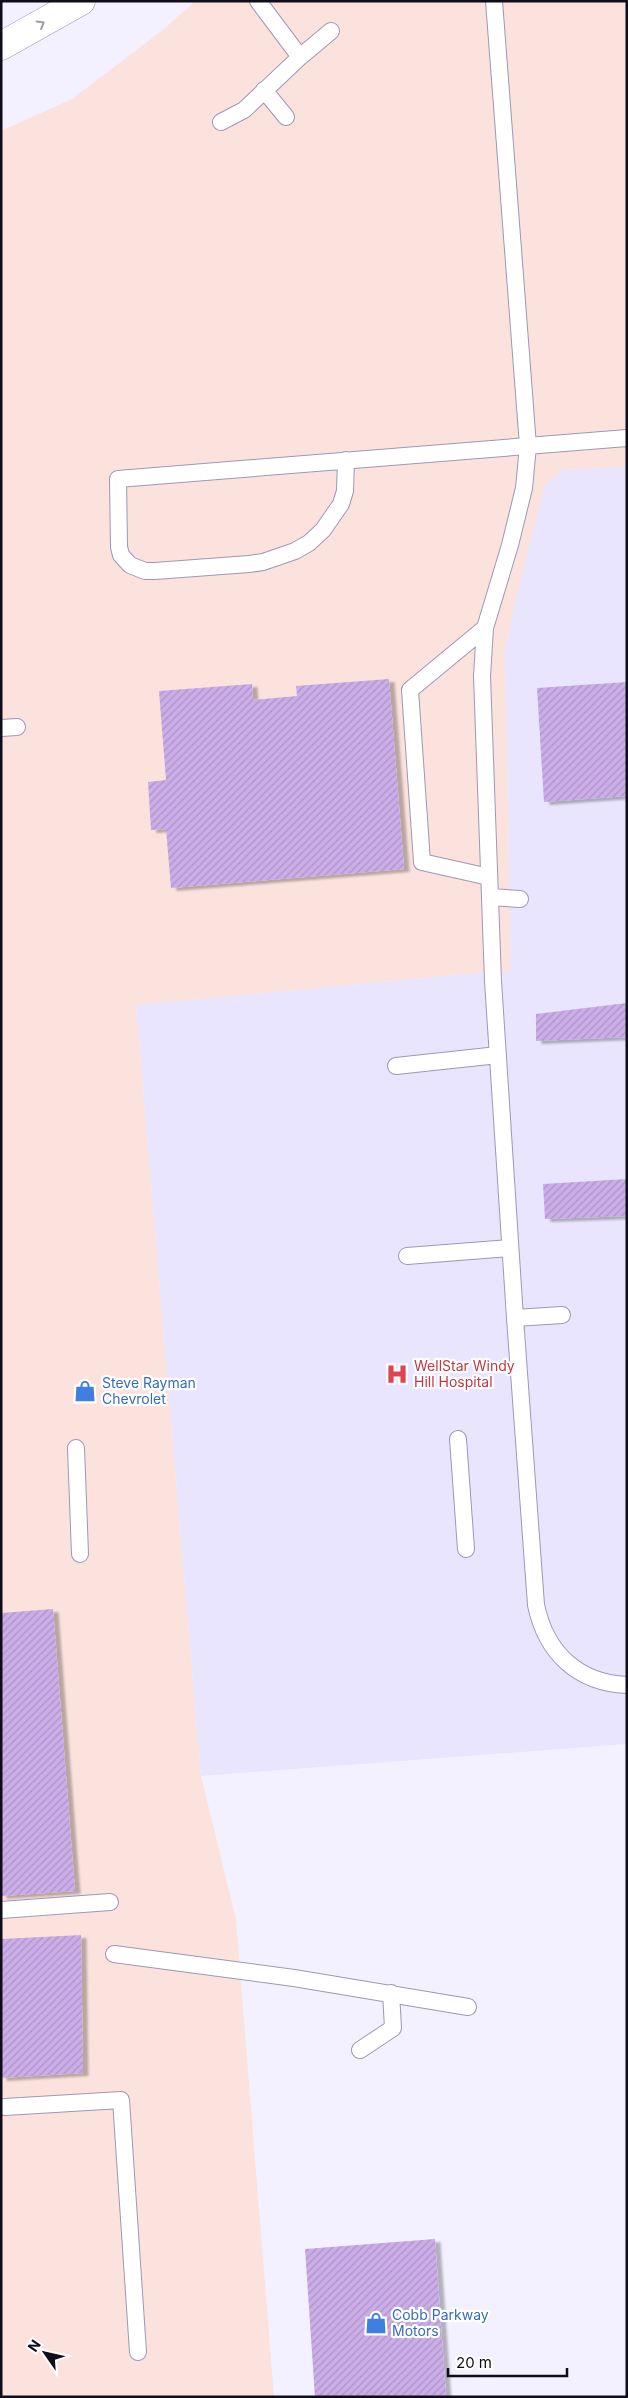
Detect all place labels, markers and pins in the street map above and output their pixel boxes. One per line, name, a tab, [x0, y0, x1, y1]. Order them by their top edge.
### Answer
place label: WellStar Windy Hill Hospital	[414, 1357, 515, 1390]
hospital icon: WellStar Windy Hill Hospital	[384, 1361, 410, 1387]
place label: Steve Rayman Chevrolet	[102, 1374, 196, 1407]
shop icon: Steve Rayman Chevrolet	[72, 1378, 98, 1404]
place label: Cobb Parkway Motors	[392, 2306, 489, 2339]
shop icon: Cobb Parkway Motors	[363, 2310, 389, 2336]

